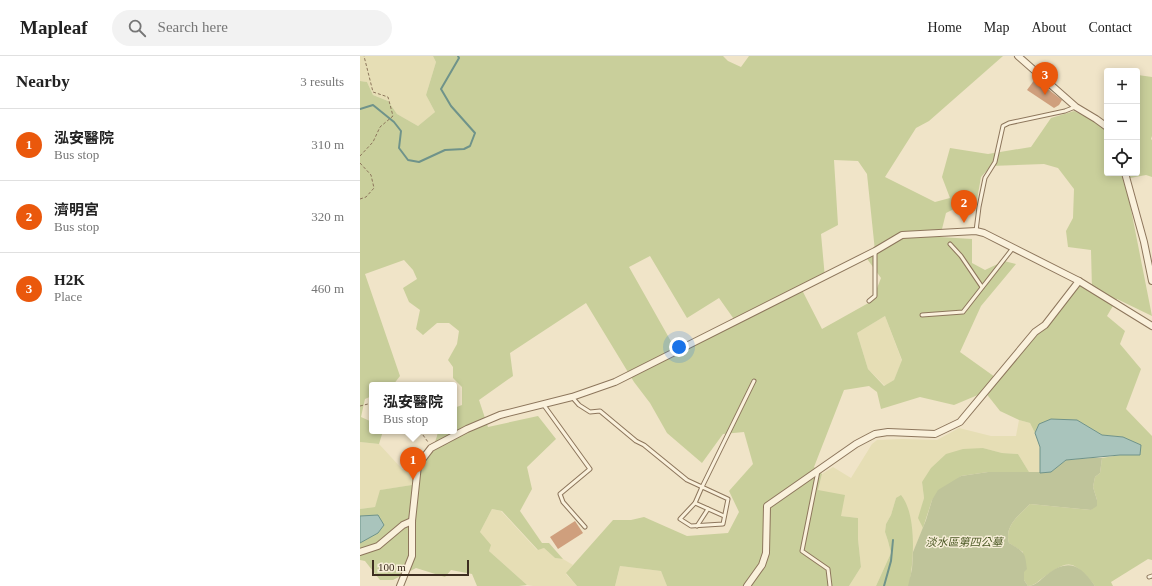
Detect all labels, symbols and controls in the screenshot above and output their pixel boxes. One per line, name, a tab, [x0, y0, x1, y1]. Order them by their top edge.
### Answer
search box	[112, 10, 392, 46]
text: Mapleaf	[20, 17, 88, 38]
icon: search	[126, 17, 148, 39]
text: Search here	[158, 19, 228, 35]
text: Home	[928, 20, 962, 35]
text: Map	[984, 20, 1009, 35]
text: About	[1031, 20, 1066, 35]
text: Contact	[1088, 20, 1132, 35]
pin: 3	[1032, 62, 1058, 95]
map controls	[1104, 68, 1140, 176]
button: +	[1104, 68, 1140, 104]
text: Nearby	[16, 72, 70, 91]
text: 3 results	[300, 74, 344, 89]
button: −	[1104, 104, 1140, 140]
text: 泓安醫院	[54, 130, 114, 146]
text: 1	[26, 137, 32, 152]
text: 310 m	[311, 137, 344, 152]
button: locate	[1104, 140, 1140, 176]
text: Bus stop	[54, 147, 99, 162]
pin: 2	[951, 190, 977, 223]
text: 濟明宮	[54, 202, 99, 218]
text: 2	[26, 209, 32, 224]
text: 320 m	[311, 209, 344, 224]
text: Bus stop	[54, 219, 99, 234]
text: H2K	[54, 272, 85, 288]
text: 3	[26, 281, 32, 296]
text: 460 m	[311, 281, 344, 296]
text: Place	[54, 289, 82, 304]
your location	[669, 337, 689, 357]
popup	[369, 382, 457, 434]
text: 泓安醫院	[383, 394, 443, 410]
text: Bus stop	[383, 411, 428, 426]
pin: 1	[400, 447, 426, 480]
park label: 淡水區第四公墓	[926, 536, 1004, 548]
scale bar	[372, 558, 469, 577]
text: 100 m	[378, 561, 406, 573]

